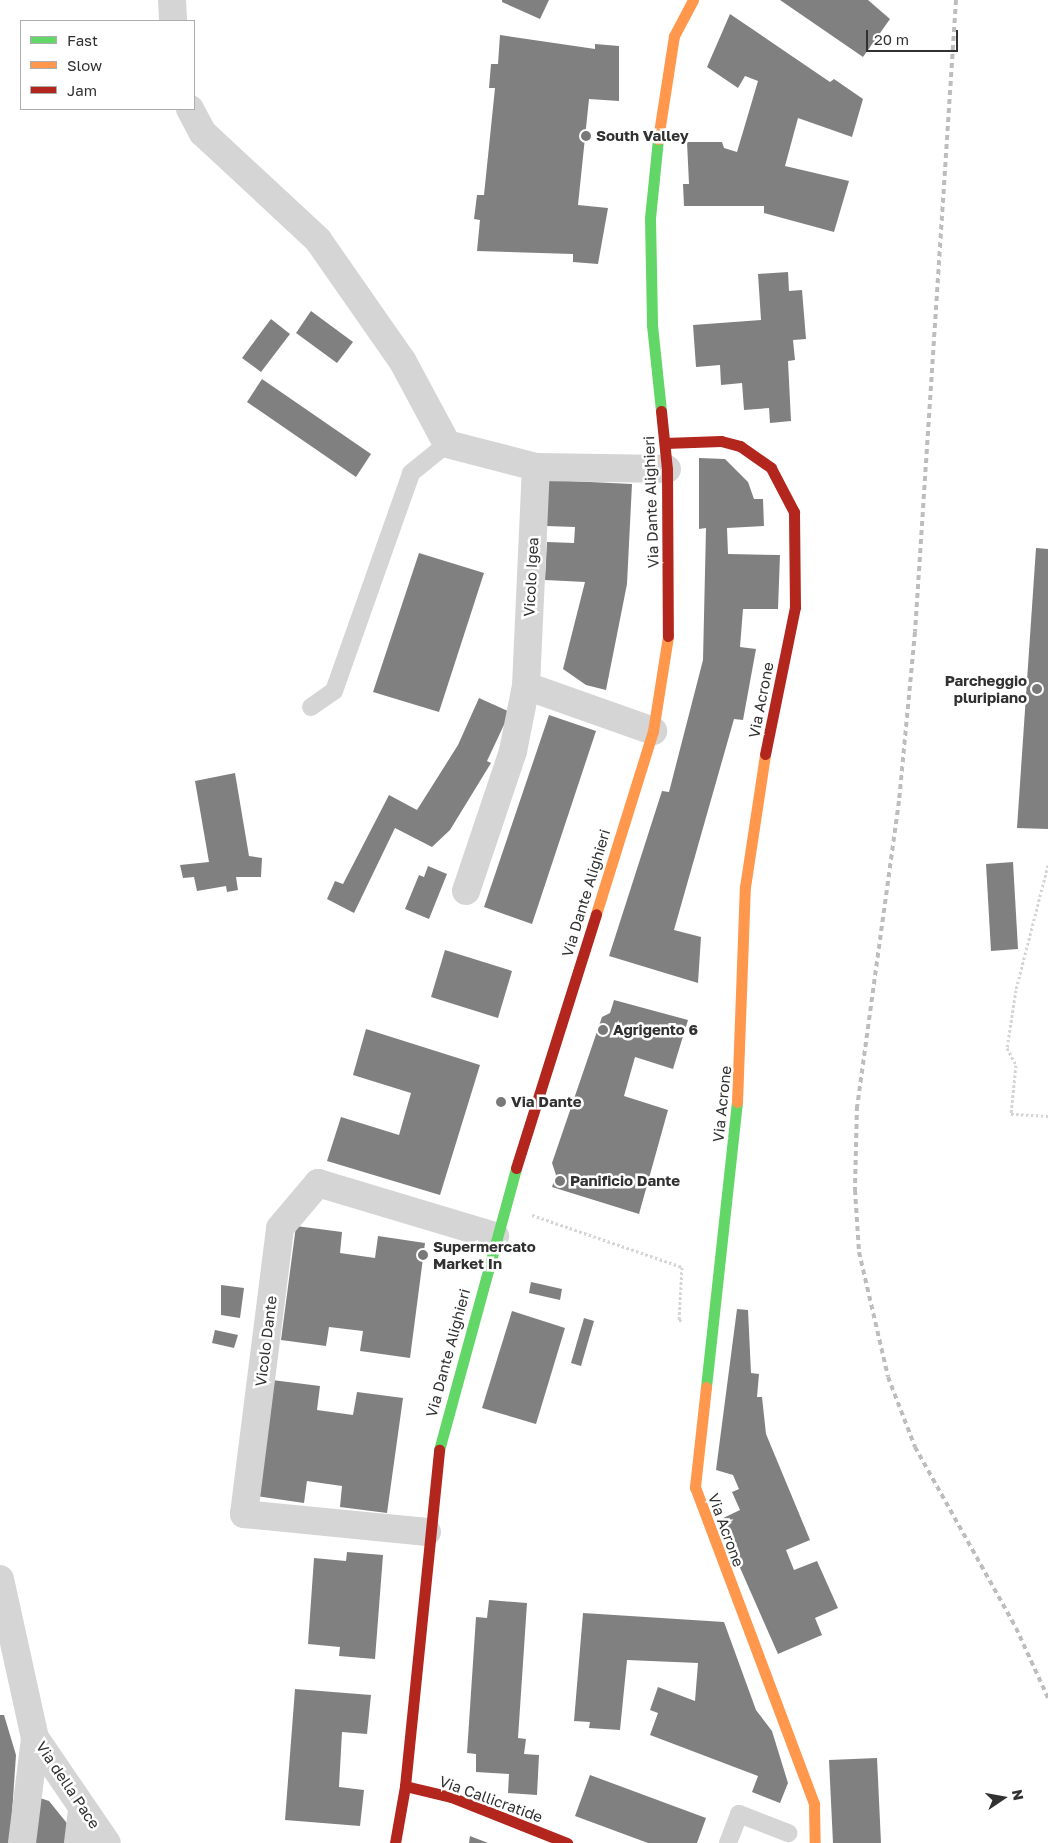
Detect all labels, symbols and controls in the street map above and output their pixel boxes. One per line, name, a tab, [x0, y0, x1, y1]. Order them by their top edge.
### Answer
legend	[20, 20, 195, 110]
scale bar	[868, 20, 960, 52]
text: 20 m	[874, 30, 909, 48]
text: Fast	[67, 31, 98, 49]
text: Slow	[67, 56, 102, 74]
text: Jam	[67, 81, 97, 99]
place label: South Valley	[596, 127, 689, 145]
marker: South Valley	[580, 130, 592, 142]
street label: Via Dante Alighieri	[640, 436, 662, 568]
street label: Vicolo Igea	[520, 537, 542, 617]
street label: Via Acrone	[745, 660, 777, 740]
place label: Parcheggio pluripiano	[945, 671, 1027, 706]
marker: Parcheggio pluripiano	[1031, 683, 1043, 695]
street label: Via Dante Alighieri	[558, 827, 614, 959]
place label: Agrigento 6	[613, 1021, 698, 1039]
marker: Agrigento 6	[597, 1024, 609, 1036]
street label: Via Acrone	[709, 1065, 735, 1143]
place label: Via Dante	[511, 1093, 582, 1111]
marker: Via Dante	[495, 1096, 507, 1108]
place label: Panificio Dante	[570, 1172, 680, 1190]
marker: Panificio Dante	[554, 1175, 566, 1187]
place label: Supermercato Market In	[433, 1237, 536, 1272]
marker: Supermercato Market In	[417, 1249, 429, 1261]
street label: Via Dante Alighieri	[422, 1287, 474, 1419]
street label: Vicolo Dante	[251, 1295, 281, 1387]
street label: Via Acrone	[704, 1491, 748, 1569]
street label: Via della Pace	[32, 1738, 104, 1832]
street label: Via Callicratide	[437, 1772, 545, 1826]
north arrow	[978, 1773, 1028, 1823]
text: N	[1009, 1788, 1028, 1802]

